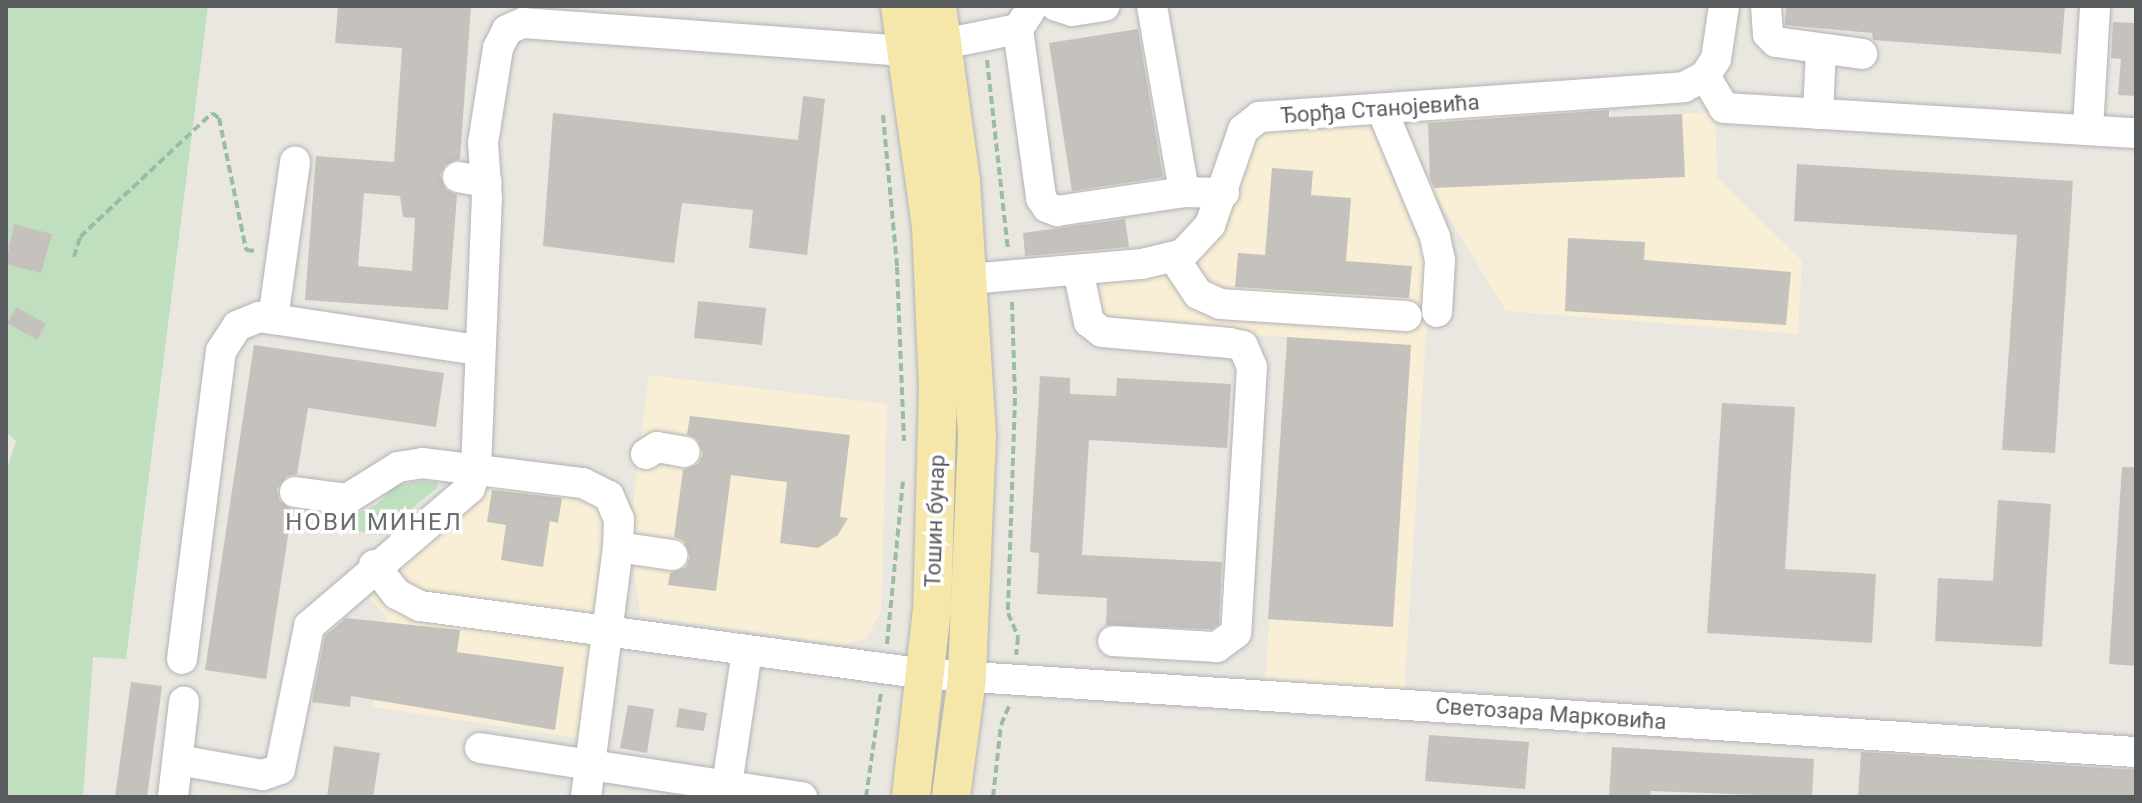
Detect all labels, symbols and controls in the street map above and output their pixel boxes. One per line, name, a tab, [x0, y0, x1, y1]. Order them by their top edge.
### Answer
street label: Ђорђа Станојевића	[1280, 89, 1480, 129]
street label: Тошин бунар	[919, 454, 951, 588]
district label: НОВИ МИНЕЛ	[285, 509, 463, 537]
street label: Светозара Марковића	[1435, 693, 1667, 735]

